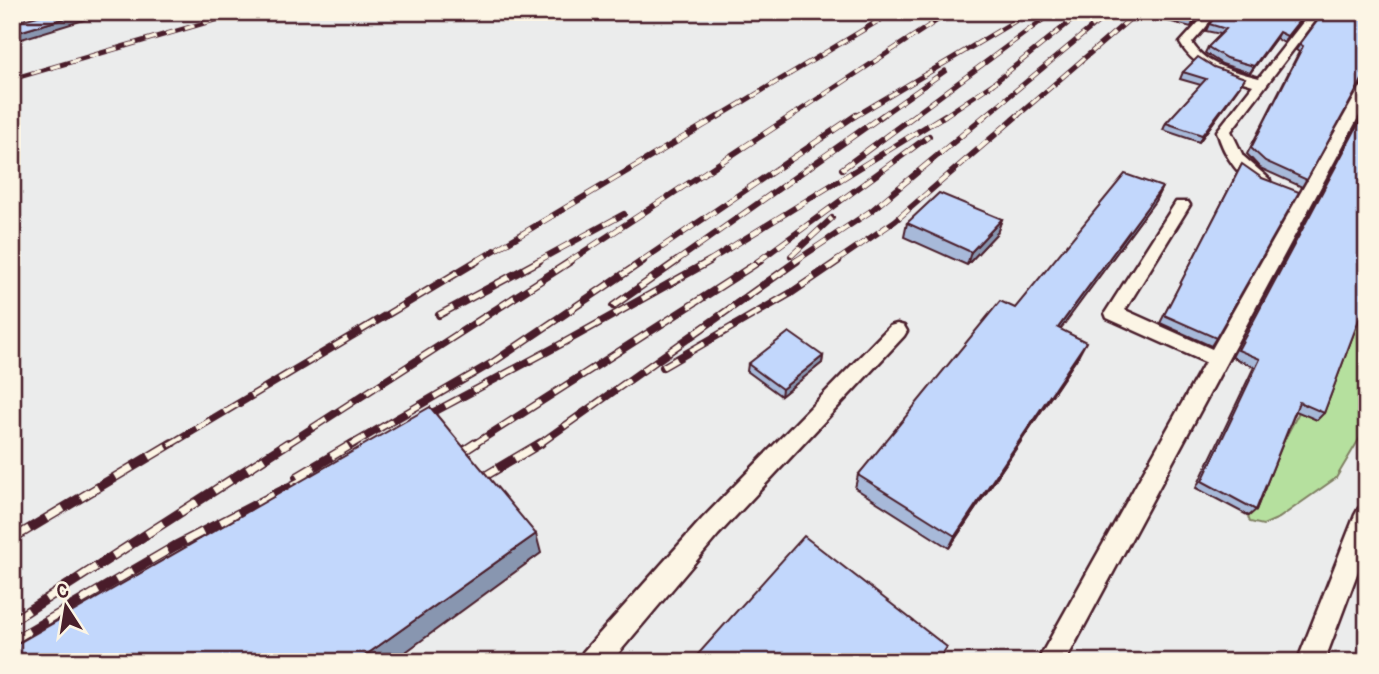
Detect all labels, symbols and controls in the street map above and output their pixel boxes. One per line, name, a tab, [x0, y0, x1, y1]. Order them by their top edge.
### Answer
north arrow	[32, 572, 102, 642]
text: С	[54, 578, 71, 604]

